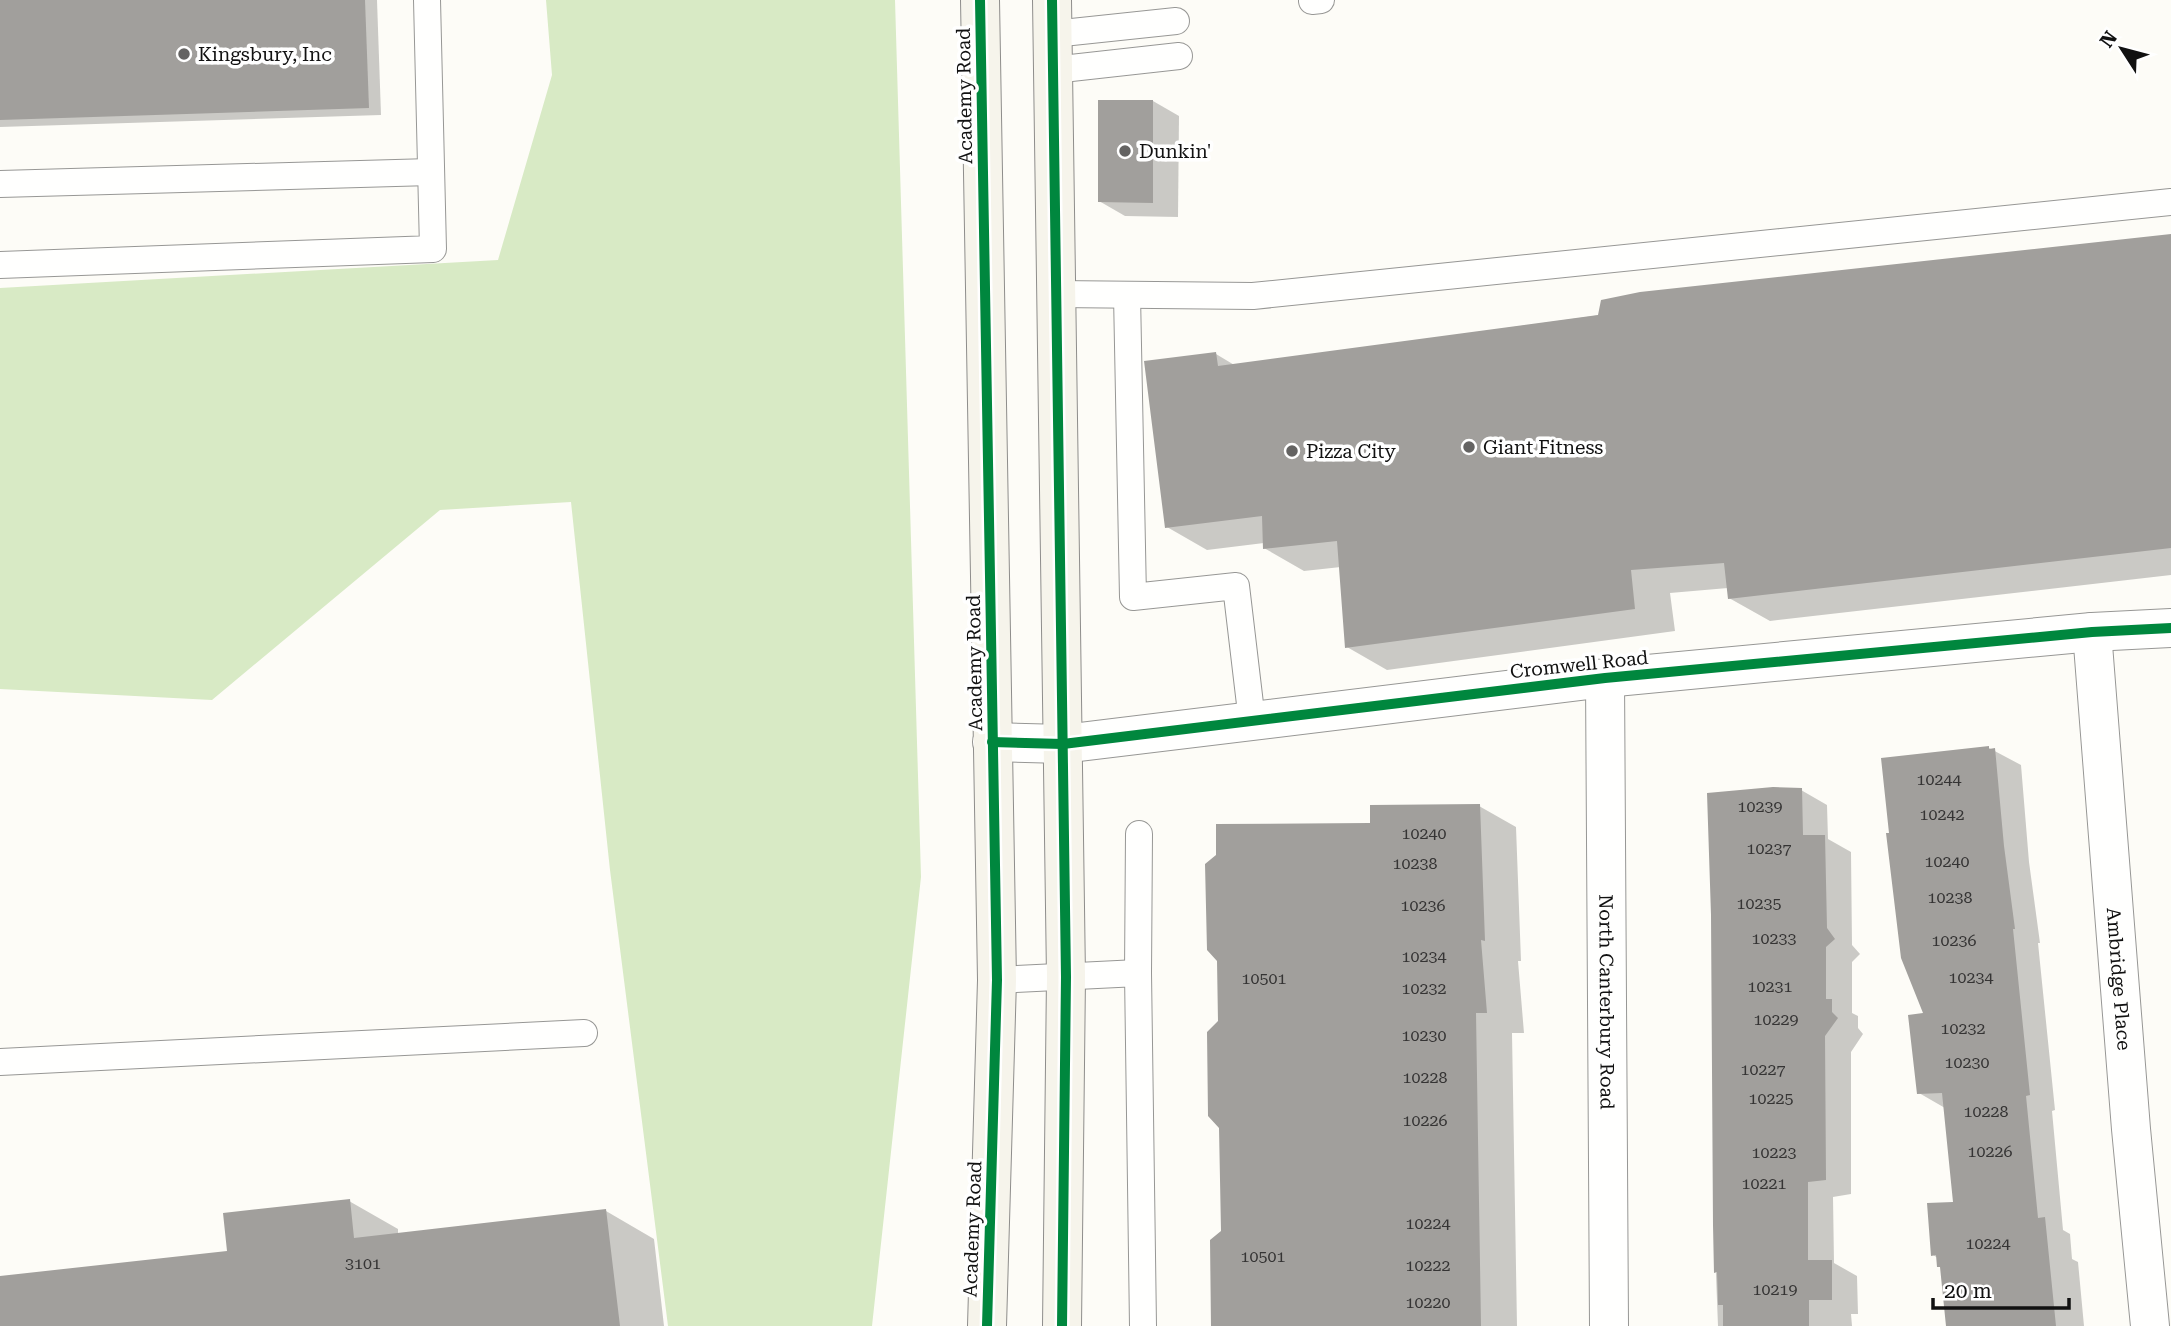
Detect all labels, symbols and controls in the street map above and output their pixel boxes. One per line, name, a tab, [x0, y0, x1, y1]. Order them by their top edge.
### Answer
north arrow	[2087, 14, 2157, 84]
text: N	[2095, 26, 2122, 52]
street label: Academy Road	[952, 28, 977, 164]
place label: Kingsbury, Inc	[198, 43, 332, 66]
marker: Kingsbury, Inc	[176, 46, 192, 62]
place label: Dunkin'	[1139, 140, 1211, 163]
marker: Dunkin'	[1117, 143, 1133, 159]
place label: Giant Fitness	[1483, 436, 1603, 459]
marker: Giant Fitness	[1461, 439, 1477, 455]
place label: Pizza City	[1306, 440, 1397, 463]
marker: Pizza City	[1284, 443, 1300, 459]
street label: Academy Road	[962, 595, 987, 731]
street label: Cromwell Road	[1509, 646, 1649, 683]
house number: 10244	[1917, 770, 1961, 789]
house number: 10239	[1738, 797, 1782, 816]
house number: 10242	[1920, 805, 1964, 824]
house number: 10240	[1402, 824, 1446, 843]
house number: 10237	[1747, 839, 1791, 858]
house number: 10240	[1925, 852, 1969, 871]
house number: 10238	[1393, 854, 1437, 873]
house number: 10238	[1928, 888, 1972, 907]
street label: North Canterbury Road	[1594, 894, 1619, 1110]
house number: 10235	[1737, 894, 1781, 913]
house number: 10236	[1401, 896, 1445, 915]
street label: Ambridge Place	[2102, 907, 2136, 1051]
house number: 10233	[1752, 929, 1796, 948]
house number: 10236	[1932, 931, 1976, 950]
house number: 10234	[1402, 947, 1446, 966]
house number: 10234	[1949, 968, 1993, 987]
house number: 10501	[1242, 969, 1286, 988]
house number: 10231	[1748, 977, 1792, 996]
house number: 10232	[1402, 979, 1446, 998]
house number: 10229	[1754, 1010, 1798, 1029]
house number: 10232	[1941, 1019, 1985, 1038]
house number: 10230	[1402, 1026, 1446, 1045]
house number: 10230	[1945, 1053, 1989, 1072]
house number: 10227	[1741, 1060, 1785, 1079]
house number: 10228	[1403, 1068, 1447, 1087]
house number: 10225	[1749, 1089, 1793, 1108]
house number: 10228	[1964, 1102, 2008, 1121]
house number: 10226	[1403, 1111, 1447, 1130]
house number: 10226	[1968, 1142, 2012, 1161]
house number: 10223	[1752, 1143, 1796, 1162]
street label: Academy Road	[959, 1160, 986, 1298]
house number: 10221	[1742, 1174, 1786, 1193]
house number: 10224	[1406, 1214, 1450, 1233]
house number: 10224	[1966, 1234, 2010, 1253]
house number: 10501	[1241, 1247, 1285, 1266]
house number: 3101	[345, 1254, 381, 1273]
house number: 10222	[1406, 1256, 1450, 1275]
scale bar	[1933, 1266, 2070, 1310]
text: 20 m	[1944, 1279, 1992, 1303]
house number: 10219	[1753, 1280, 1797, 1299]
house number: 10220	[1406, 1293, 1450, 1312]

